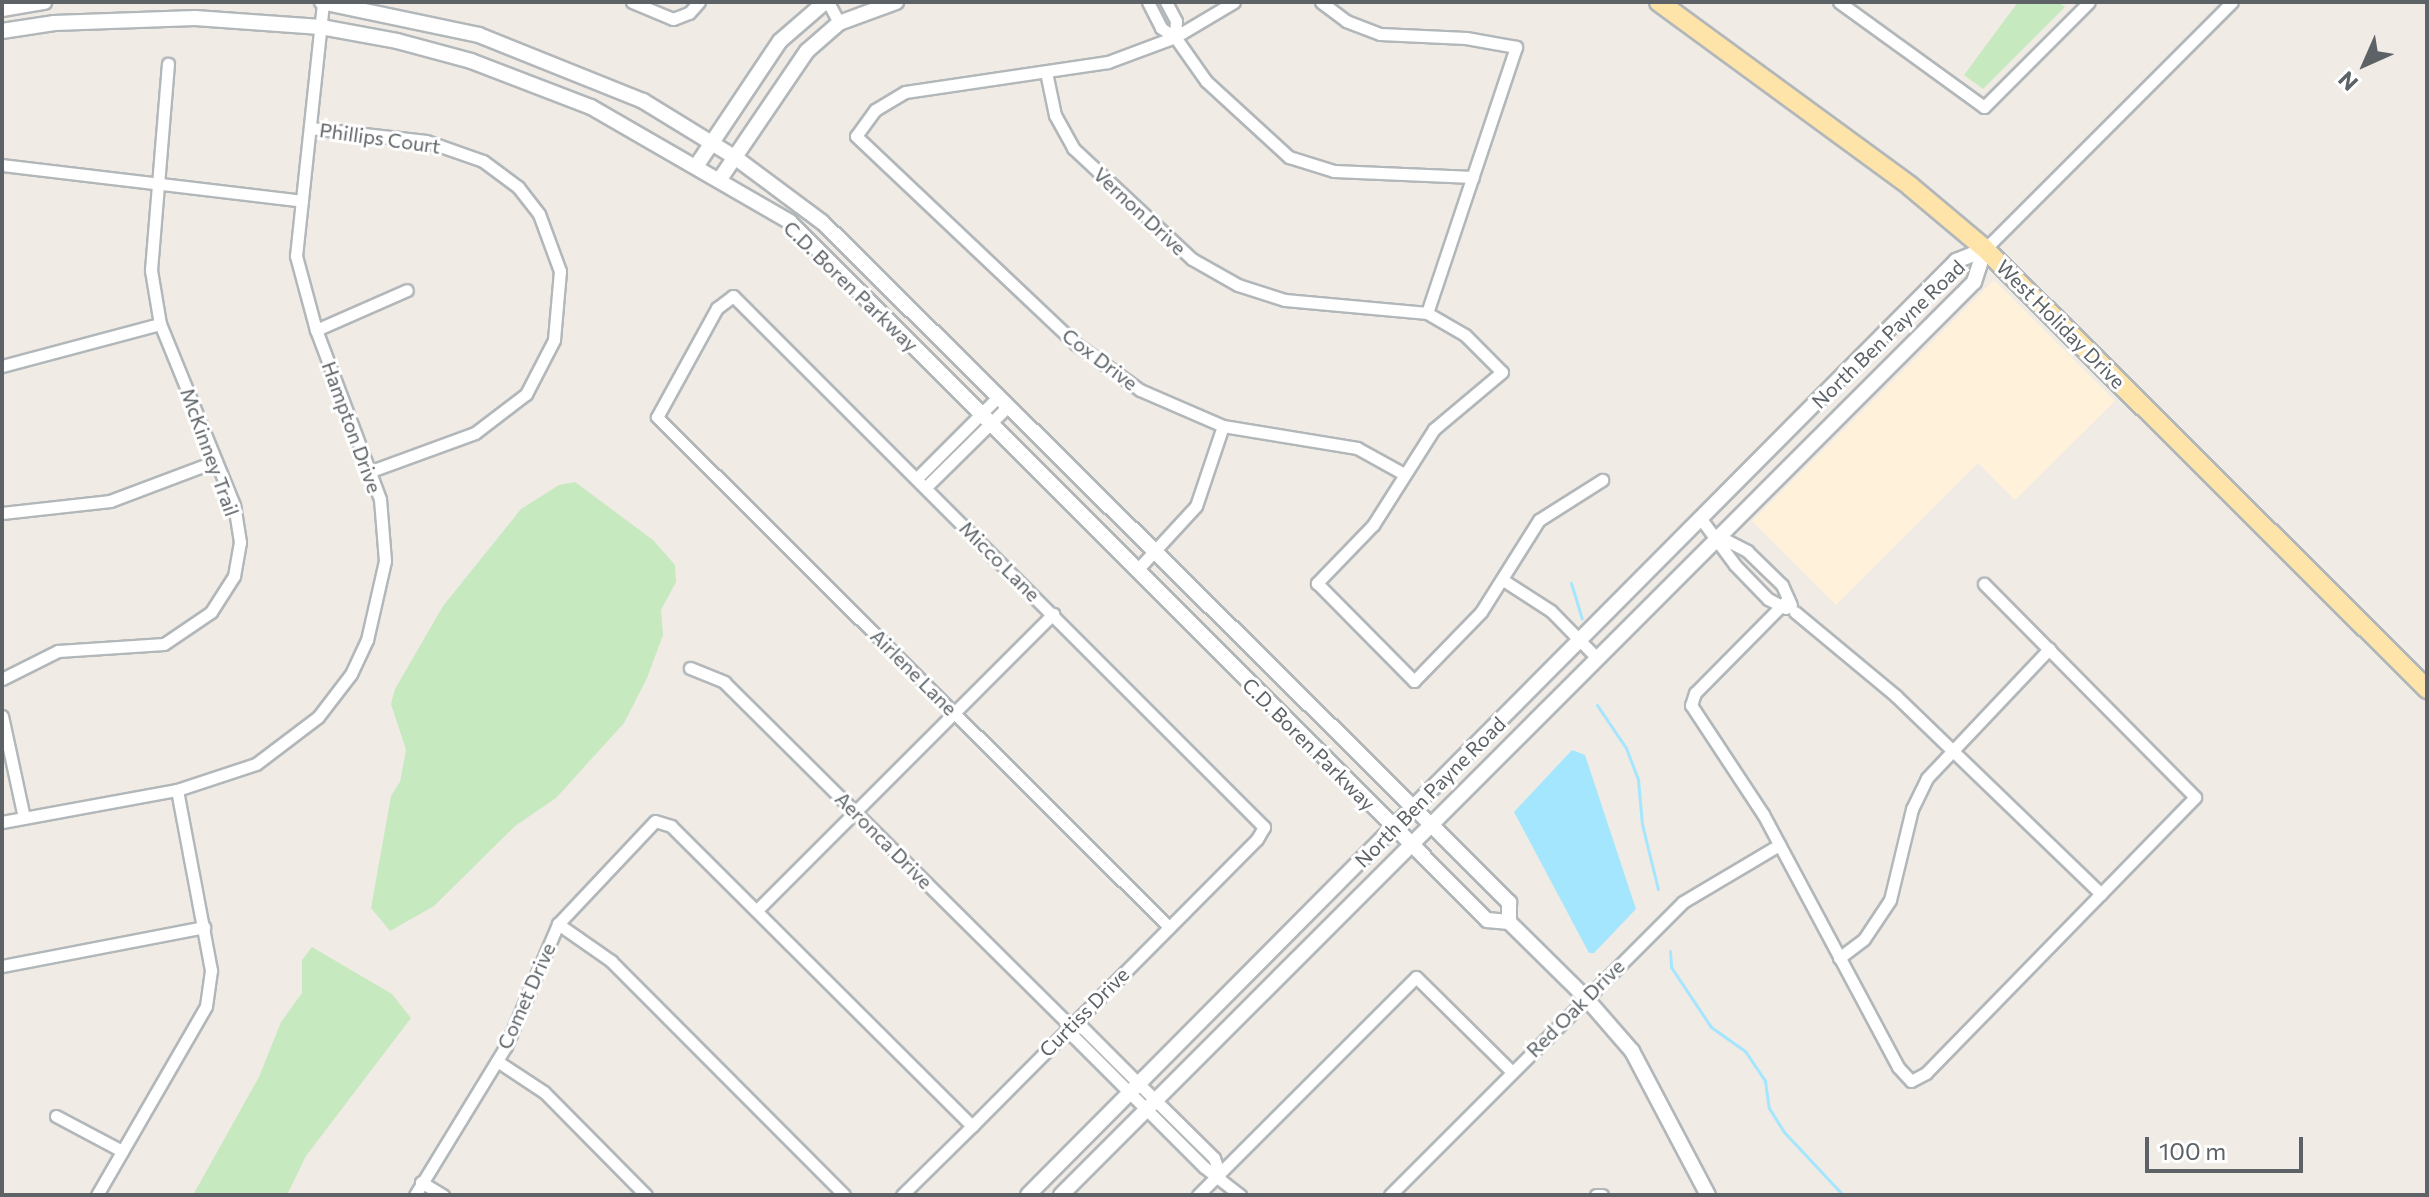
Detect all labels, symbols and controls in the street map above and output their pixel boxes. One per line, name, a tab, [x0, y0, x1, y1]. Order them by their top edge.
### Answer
north arrow	[2325, 24, 2405, 104]
text: N	[2332, 66, 2363, 97]
street label: Phillips Court	[318, 118, 442, 158]
street label: Vernon Drive	[1089, 162, 1191, 260]
street label: C.D. Boren Parkway	[779, 216, 923, 356]
street label: North Ben Payne Road	[1807, 255, 1969, 413]
street label: West Holiday Drive	[1992, 255, 2130, 393]
street label: Cox Drive	[1058, 323, 1142, 395]
street label: Hampton Drive	[317, 358, 387, 496]
street label: McKinney Trail	[176, 385, 244, 519]
street label: Micco Lane	[955, 516, 1045, 606]
street label: Airlene Lane	[866, 624, 962, 720]
street label: C.D. Boren Parkway	[1238, 673, 1380, 815]
street label: North Ben Payne Road	[1350, 712, 1510, 872]
street label: Aeronca Drive	[830, 786, 938, 894]
street label: Comet Drive	[492, 939, 560, 1053]
street label: Red Oak Drive	[1521, 954, 1629, 1062]
street label: Curtiss Drive	[1034, 962, 1134, 1062]
scale bar	[2149, 1121, 2307, 1171]
text: 100 m	[2159, 1136, 2226, 1165]

